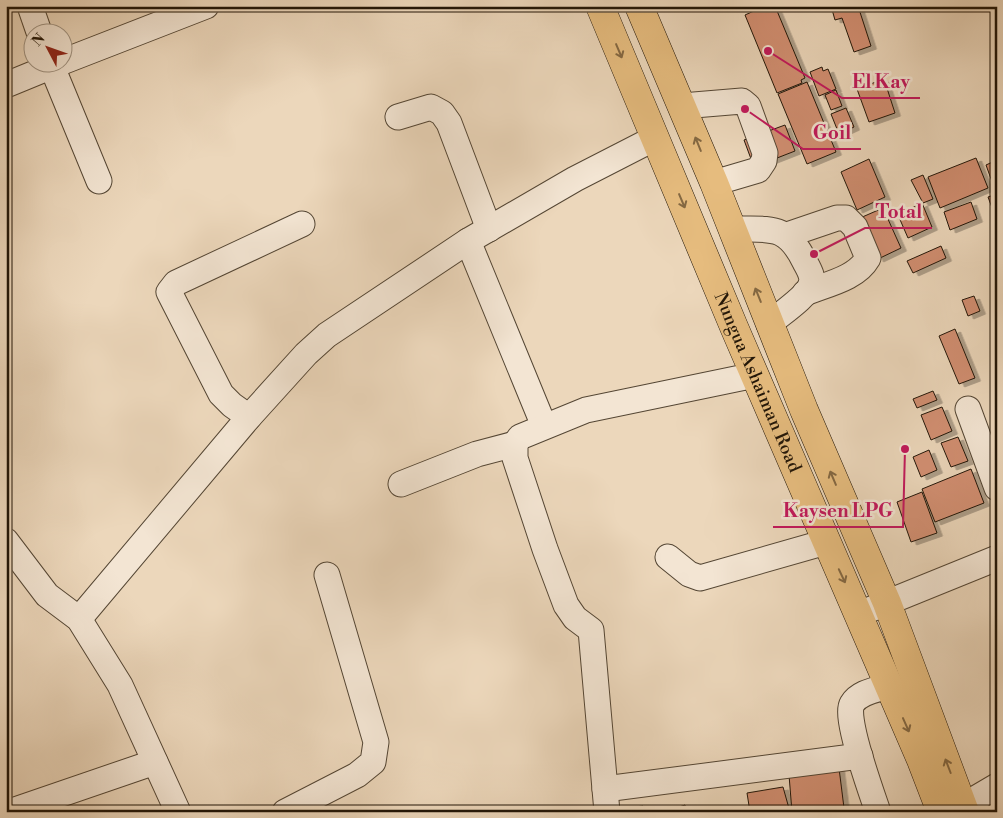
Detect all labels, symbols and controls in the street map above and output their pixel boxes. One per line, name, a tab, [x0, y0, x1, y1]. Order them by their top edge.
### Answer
north arrow	[22, 22, 72, 72]
text: N	[29, 30, 49, 50]
one-way arrow	[615, 43, 624, 58]
callout: El Kay	[842, 64, 920, 98]
text: El Kay	[852, 70, 911, 94]
callout: Goil	[803, 115, 861, 149]
text: Goil	[813, 121, 851, 145]
one-way arrow	[692, 137, 702, 152]
one-way arrow	[678, 193, 688, 208]
callout: Total	[865, 194, 932, 228]
text: Total	[876, 200, 922, 224]
one-way arrow	[753, 288, 762, 303]
street label: Nungua Ashaiman Road	[709, 289, 807, 476]
one-way arrow	[827, 471, 837, 486]
callout: Kaysen LPG	[773, 493, 903, 527]
text: Kaysen LPG	[783, 499, 893, 523]
one-way arrow	[838, 568, 847, 583]
one-way arrow	[902, 717, 912, 732]
one-way arrow	[943, 759, 952, 774]

